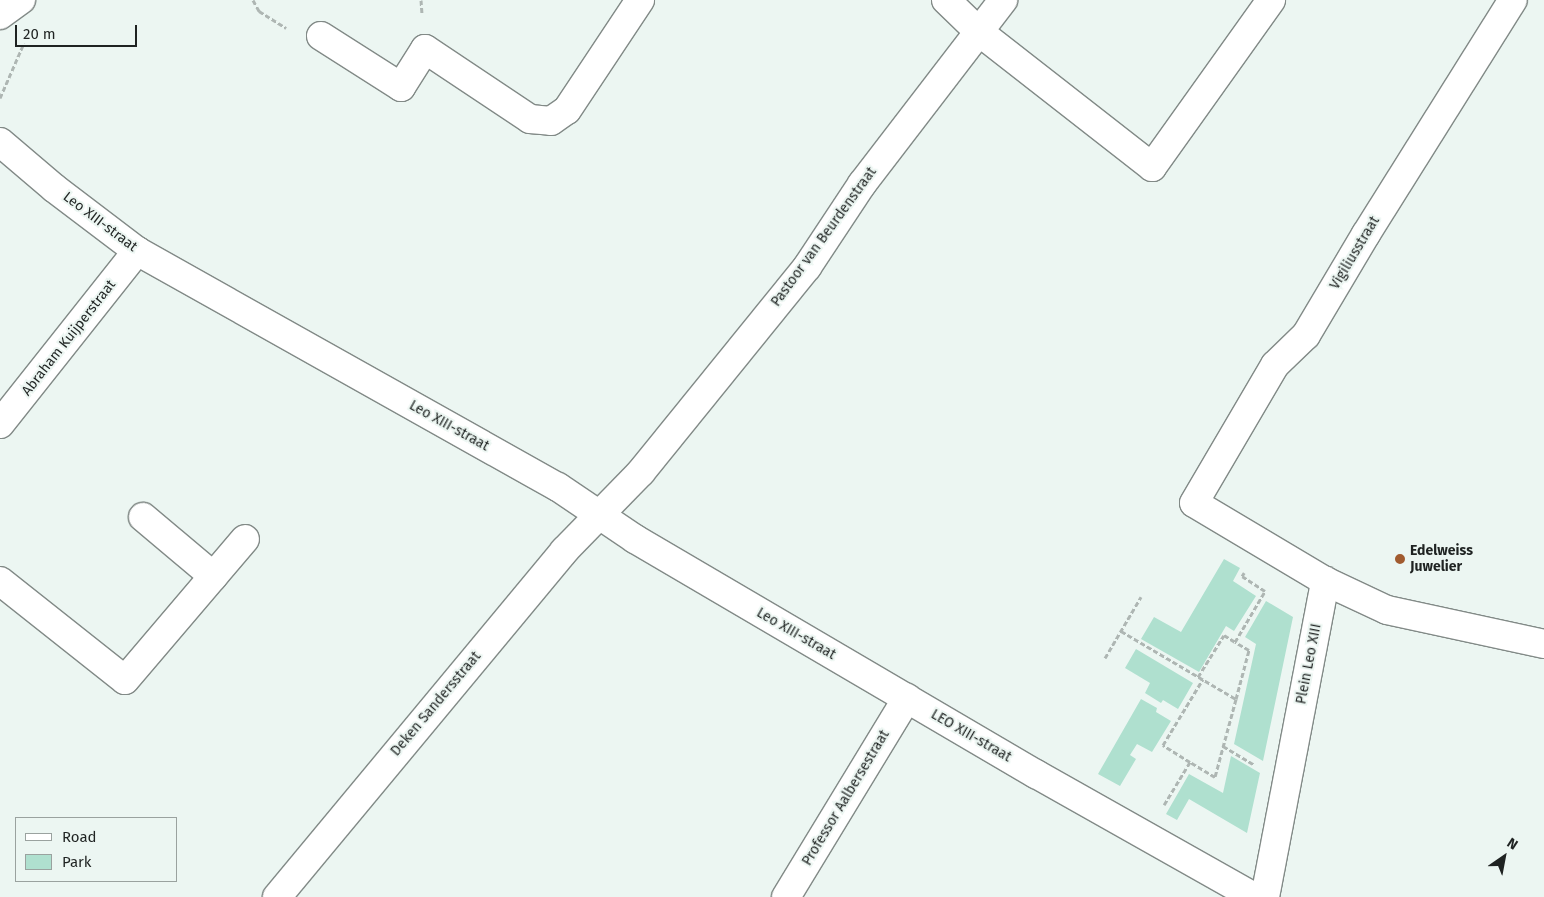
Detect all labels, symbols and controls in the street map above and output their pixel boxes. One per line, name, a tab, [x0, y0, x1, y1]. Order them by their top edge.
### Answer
scale bar	[18, 15, 140, 47]
text: 20 m	[23, 25, 56, 43]
street label: Pastoor van Beurdenstraat	[768, 164, 880, 310]
street label: Leo XIII-straat	[60, 189, 140, 255]
street label: Vigiliusstraat	[1327, 213, 1383, 293]
street label: Abraham Kuijperstraat	[19, 277, 119, 399]
street label: Leo XIII-straat	[406, 397, 492, 455]
place label: Edelweiss Juwelier	[1410, 543, 1473, 576]
marker: Edelweiss Juwelier	[1394, 553, 1406, 565]
street label: Leo XIII-straat	[753, 605, 839, 663]
street label: Plein Leo XIII	[1293, 622, 1325, 706]
street label: Deken Sandersstraat	[387, 648, 485, 760]
street label: LEO XIII-straat	[928, 706, 1014, 766]
street label: Professor Aalbersestraat	[799, 727, 893, 869]
legend	[15, 817, 178, 882]
text: Road	[62, 828, 97, 846]
north arrow	[1479, 832, 1529, 882]
text: N	[1504, 834, 1521, 854]
text: Park	[62, 853, 92, 871]

